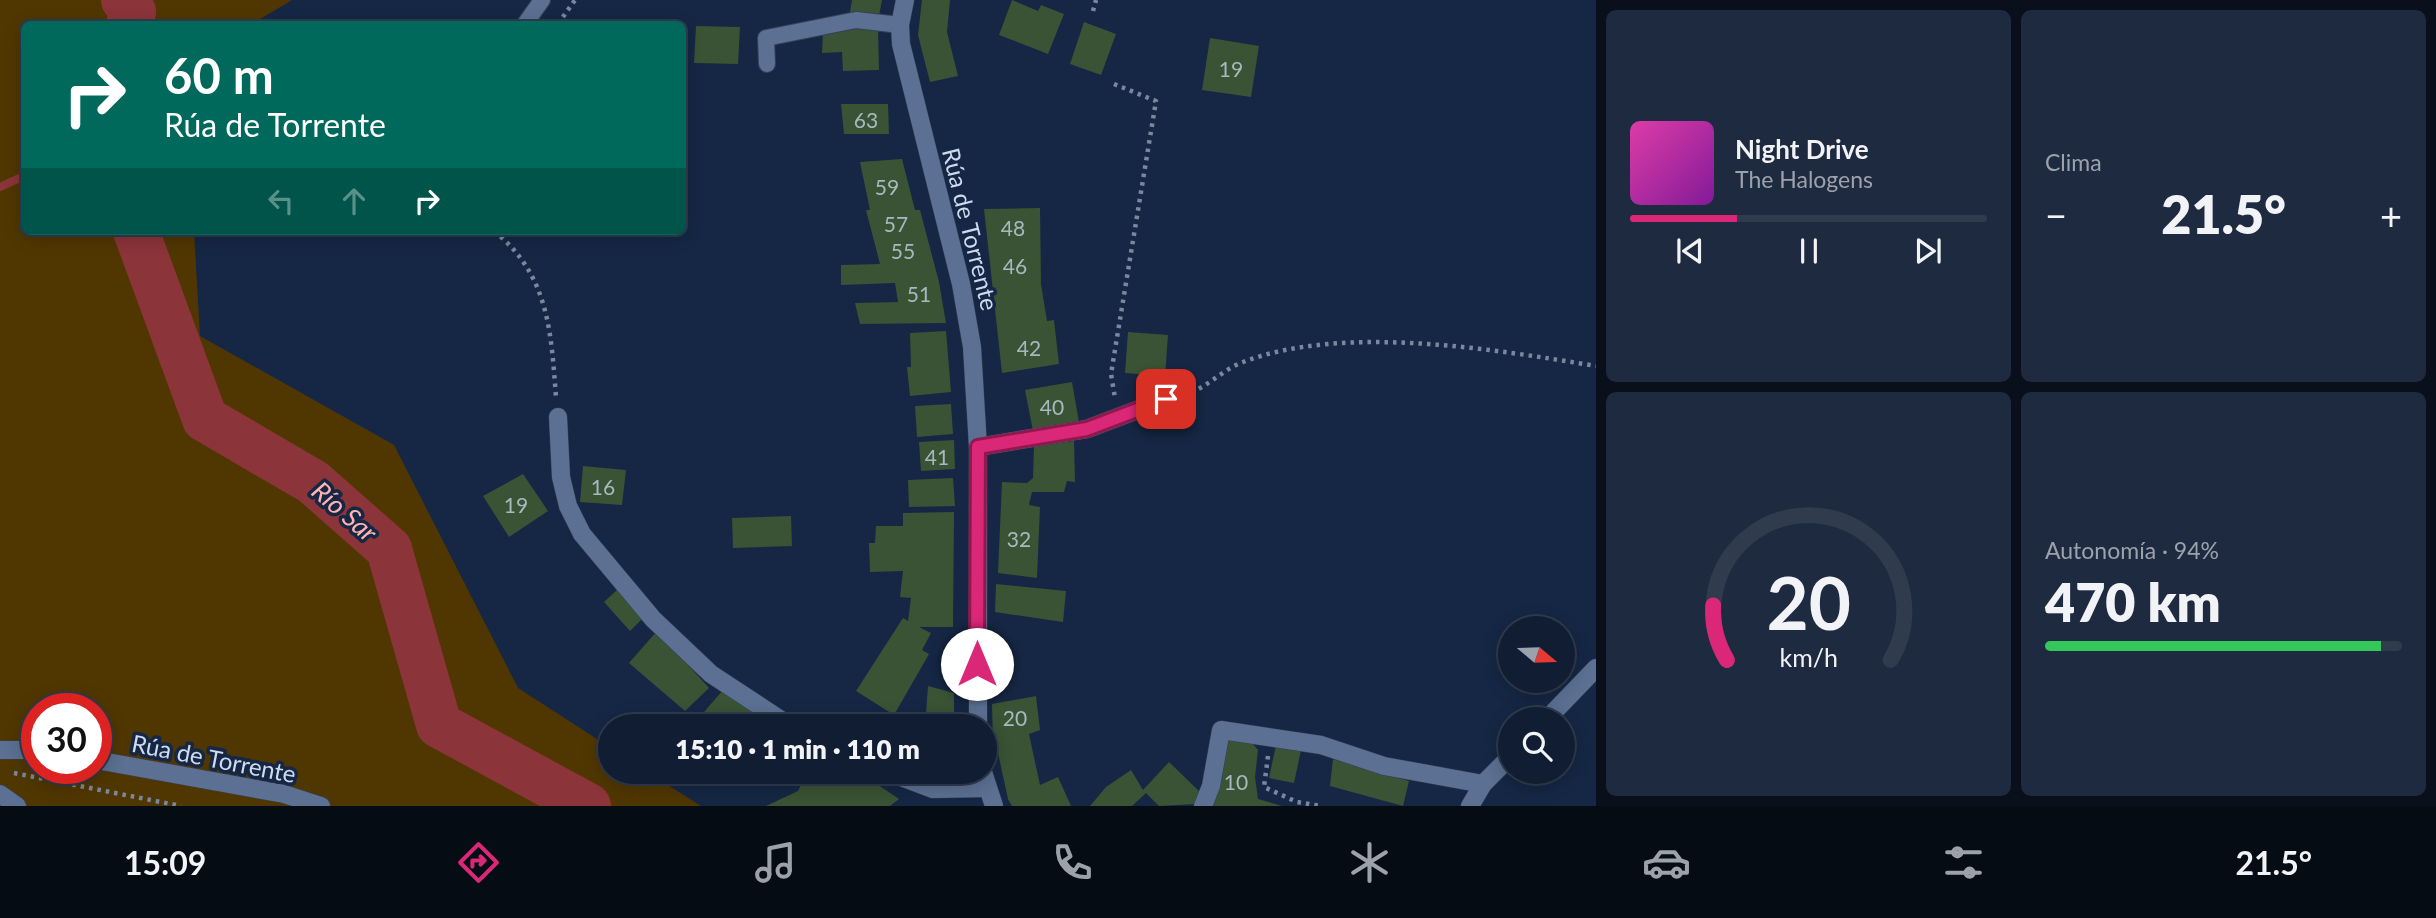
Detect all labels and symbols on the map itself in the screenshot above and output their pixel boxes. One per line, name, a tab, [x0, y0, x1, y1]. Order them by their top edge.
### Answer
house number: 19	[1219, 56, 1243, 81]
house number: 63	[854, 107, 878, 132]
street label: Rúa de Torrente	[937, 145, 1005, 313]
house number: 59	[875, 174, 899, 199]
house number: 57	[884, 211, 908, 236]
house number: 48	[1001, 215, 1025, 240]
house number: 55	[891, 238, 915, 263]
house number: 46	[1003, 253, 1027, 278]
house number: 51	[907, 281, 931, 306]
house number: 42	[1017, 335, 1041, 360]
pin	[1136, 369, 1196, 429]
house number: 40	[1040, 394, 1064, 419]
house number: 41	[925, 444, 949, 469]
water label: Río Sar	[306, 474, 385, 549]
house number: 16	[591, 474, 615, 499]
house number: 19	[504, 492, 528, 517]
house number: 32	[1007, 526, 1031, 551]
north arrow	[1498, 616, 1575, 693]
position arrow	[940, 627, 1014, 701]
speed limit sign: 30	[21, 693, 112, 784]
house number: 20	[1003, 705, 1027, 730]
street label: Rúa de Torrente	[130, 728, 298, 788]
house number: 10	[1224, 769, 1248, 794]

